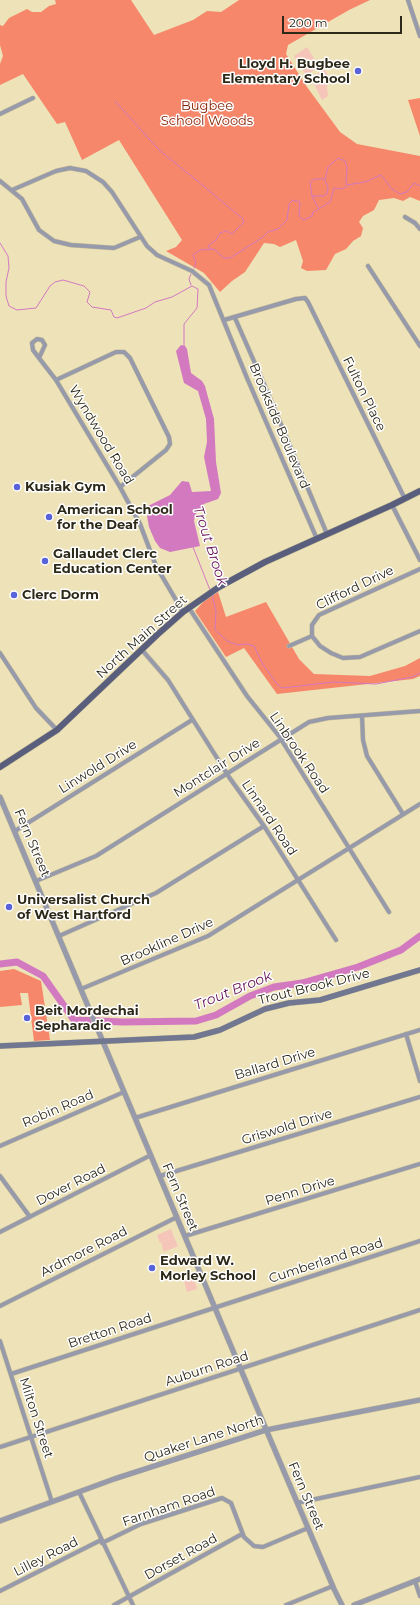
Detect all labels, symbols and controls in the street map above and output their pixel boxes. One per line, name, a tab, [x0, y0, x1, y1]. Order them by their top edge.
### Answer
scale bar	[284, 8, 404, 34]
text: 200 m	[289, 15, 328, 30]
place label: Lloyd H. Bugbee Elementary School	[222, 56, 350, 87]
marker: Lloyd H. Bugbee Elementary School	[353, 66, 363, 76]
park label: Bugbee School Woods	[161, 98, 253, 129]
street label: Fulton Place	[339, 354, 389, 434]
street label: Brookside Boulevard	[245, 361, 313, 491]
street label: Wyndwood Road	[65, 383, 137, 487]
place label: Kusiak Gym	[25, 479, 106, 495]
marker: Kusiak Gym	[12, 482, 22, 492]
place label: American School for the Deaf	[57, 502, 173, 533]
water label: Trout Brook	[189, 504, 231, 588]
marker: American School for the Deaf	[44, 512, 54, 522]
place label: Gallaudet Clerc Education Center	[53, 546, 172, 577]
marker: Gallaudet Clerc Education Center	[40, 556, 50, 566]
street label: Clifford Drive	[314, 562, 396, 614]
place label: Clerc Dorm	[22, 587, 99, 603]
marker: Clerc Dorm	[9, 590, 19, 600]
street label: North Main Street	[93, 592, 191, 682]
street label: Linbrook Road	[266, 709, 332, 797]
street label: Montclair Drive	[171, 735, 263, 801]
street label: Linwold Drive	[56, 737, 140, 797]
street label: Linnard Road	[238, 777, 300, 859]
street label: Fern Street	[11, 807, 53, 879]
place label: Universalist Church of West Hartford	[17, 892, 150, 923]
marker: Universalist Church of West Hartford	[4, 902, 14, 912]
street label: Brookline Drive	[118, 915, 216, 969]
street label: Trout Brook Drive	[257, 966, 371, 1008]
water label: Trout Brook	[192, 968, 274, 1014]
place label: Beit Mordechai Sepharadic	[35, 1003, 139, 1034]
marker: Beit Mordechai Sepharadic	[22, 1013, 32, 1023]
street label: Ballard Drive	[233, 1044, 317, 1084]
street label: Robin Road	[20, 1087, 96, 1131]
street label: Griswold Drive	[240, 1106, 334, 1148]
street label: Dover Road	[34, 1161, 108, 1209]
street label: Fern Street	[159, 1161, 201, 1233]
street label: Penn Drive	[263, 1173, 337, 1209]
street label: Ardmore Road	[38, 1223, 130, 1281]
street label: Cumberland Road	[267, 1235, 385, 1287]
place label: Edward W. Morley School	[160, 1253, 256, 1284]
marker: Edward W. Morley School	[147, 1263, 157, 1273]
street label: Bretton Road	[66, 1310, 154, 1352]
street label: Auburn Road	[163, 1348, 251, 1390]
street label: Milton Street	[16, 1376, 56, 1460]
street label: Quaker Lane North	[142, 1412, 266, 1466]
street label: Fern Street	[285, 1460, 327, 1532]
street label: Farnham Road	[121, 1484, 217, 1530]
street label: Dorset Road	[142, 1531, 220, 1583]
street label: Lilley Road	[11, 1534, 81, 1580]

